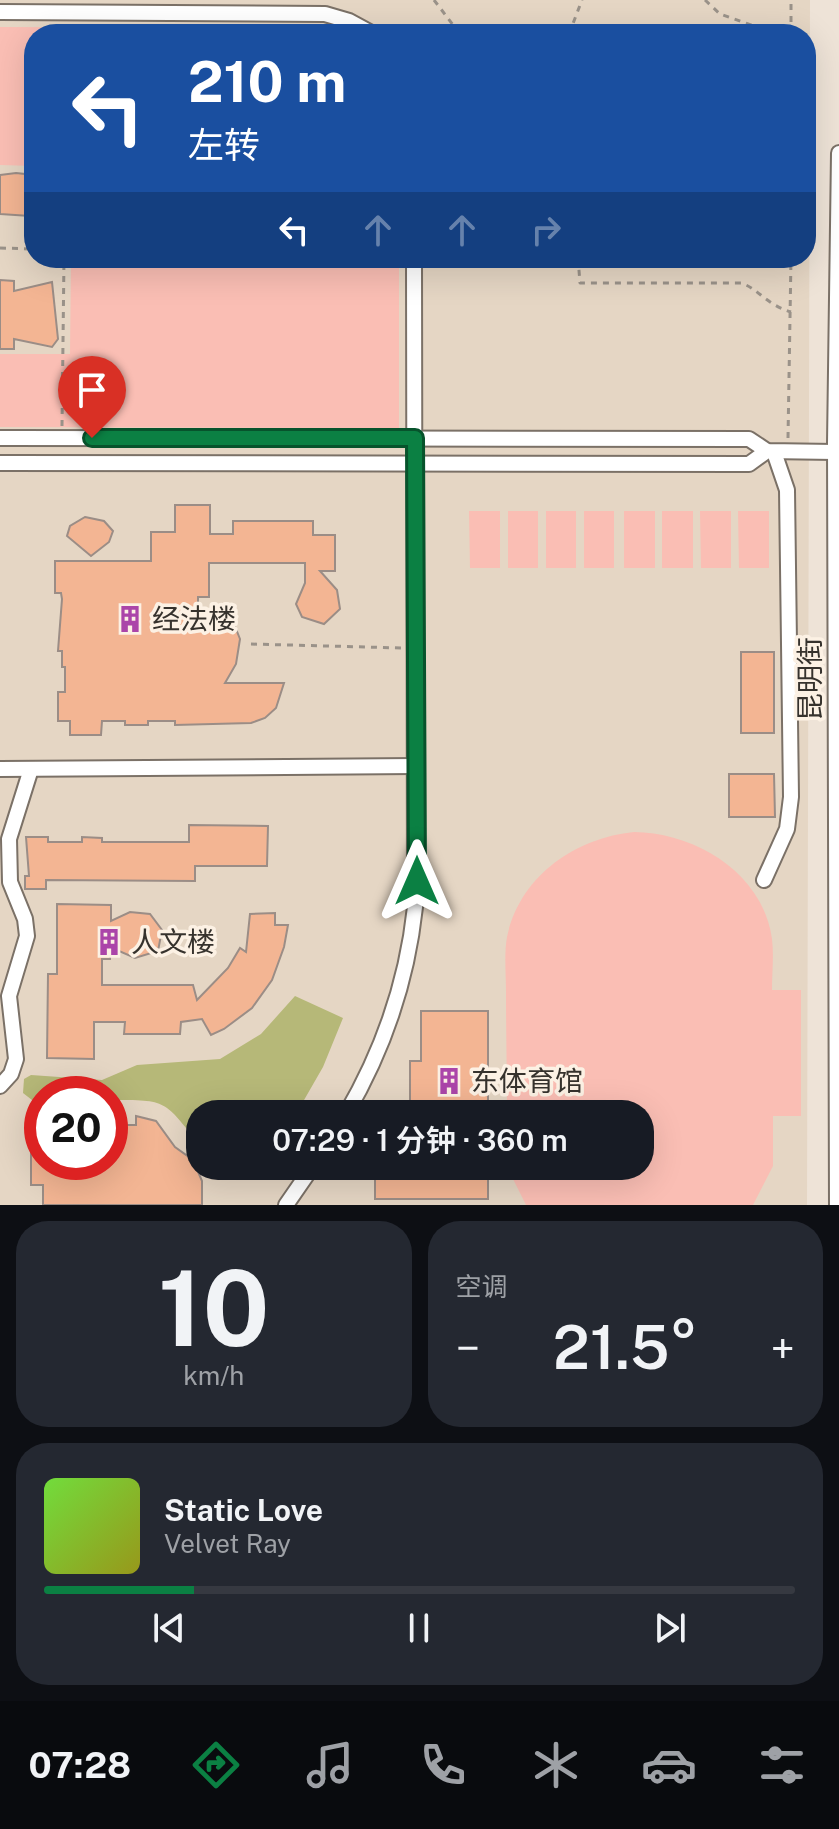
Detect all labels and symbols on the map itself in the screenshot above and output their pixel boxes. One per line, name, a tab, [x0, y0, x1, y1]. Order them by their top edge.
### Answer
pin	[58, 356, 126, 438]
place label: 经法楼	[152, 602, 236, 635]
building icon: 经法楼	[115, 604, 145, 634]
street label: 昆明街	[793, 637, 826, 721]
position arrow	[375, 839, 459, 923]
place label: 人文楼	[131, 925, 215, 958]
building icon: 人文楼	[94, 927, 124, 957]
place label: 东体育馆	[471, 1064, 583, 1097]
building icon: 东体育馆	[434, 1066, 464, 1096]
speed limit sign: 20	[24, 1076, 128, 1180]

